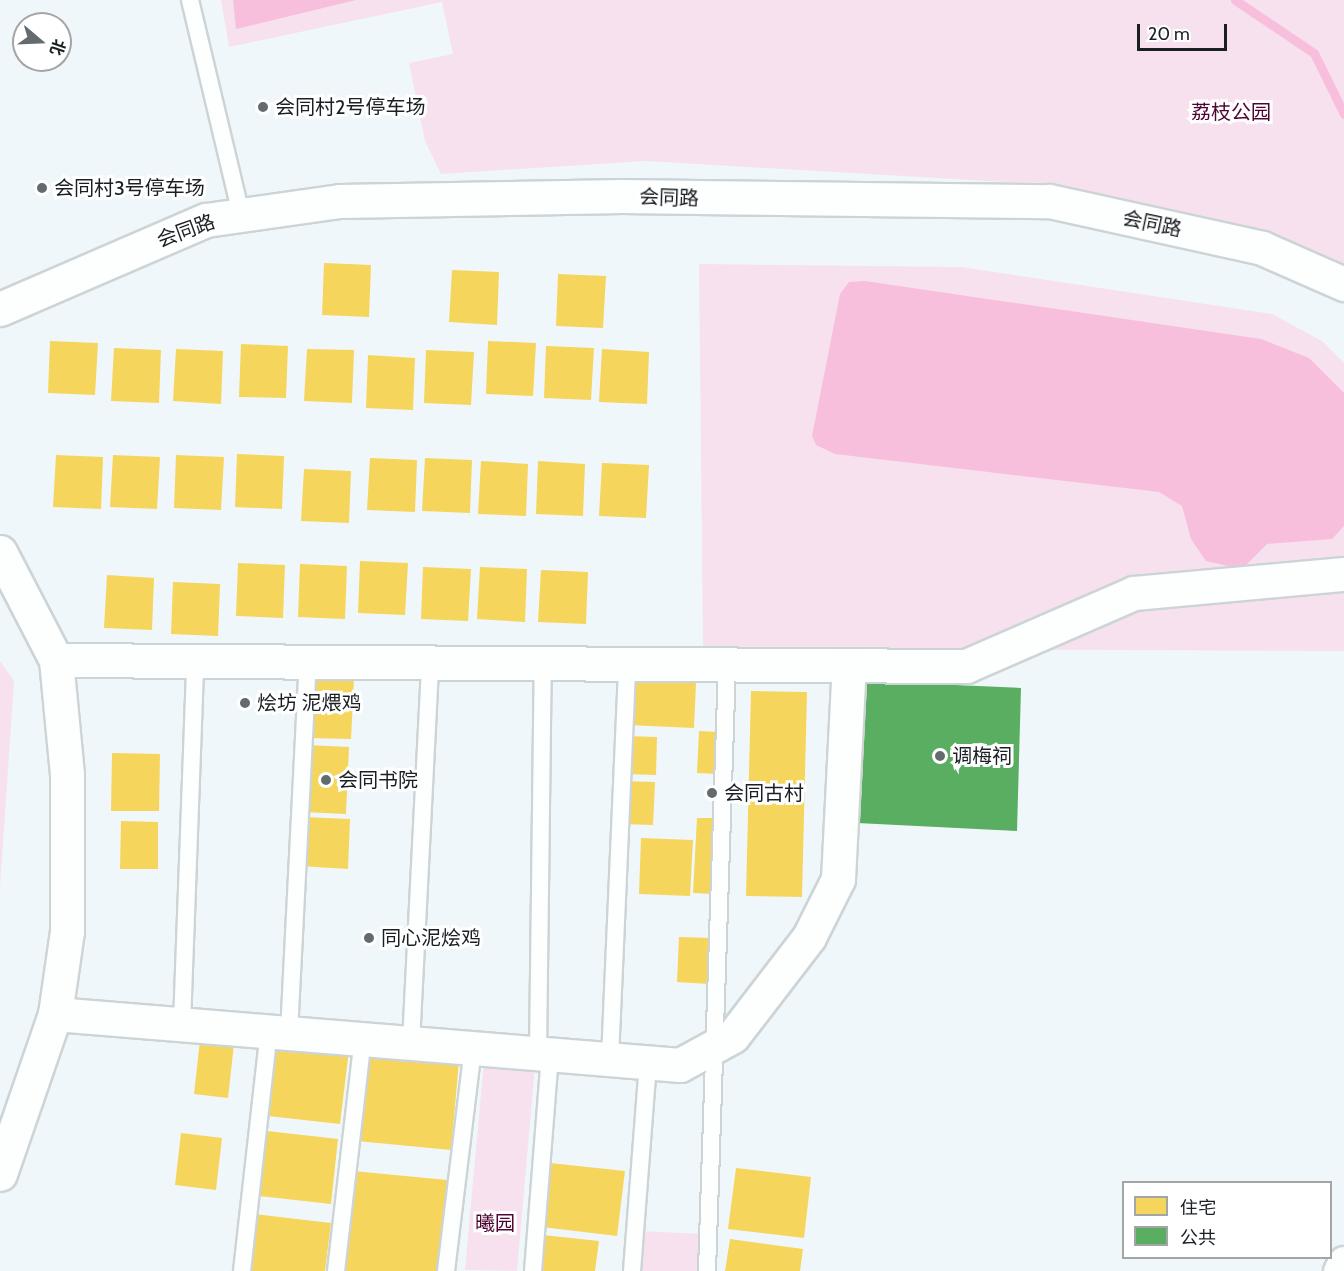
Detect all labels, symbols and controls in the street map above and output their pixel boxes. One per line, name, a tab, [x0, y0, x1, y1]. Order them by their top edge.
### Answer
north arrow	[12, 12, 72, 72]
scale bar	[1140, 12, 1230, 50]
text: 20 m	[1148, 23, 1190, 45]
text: 北	[46, 37, 69, 58]
place label: 会同村2号停车场	[275, 95, 425, 119]
marker: 会同村2号停车场	[256, 100, 270, 114]
park label: 荔枝公园	[1191, 100, 1271, 124]
place label: 会同村3号停车场	[54, 176, 205, 200]
marker: 会同村3号停车场	[35, 181, 49, 195]
street label: 会同路	[639, 185, 699, 211]
street label: 会同路	[1120, 206, 1184, 242]
street label: 会同路	[154, 209, 218, 253]
place label: 烩坊 泥煨鸡	[257, 691, 361, 715]
marker: 烩坊 泥煨鸡	[238, 696, 252, 710]
place label: 调梅祠	[952, 744, 1012, 768]
marker: 调梅祠	[933, 749, 947, 763]
place label: 会同书院	[338, 768, 418, 792]
marker: 会同书院	[319, 773, 333, 787]
place label: 会同古村	[724, 781, 804, 805]
marker: 会同古村	[705, 786, 719, 800]
place label: 同心泥烩鸡	[381, 926, 481, 950]
marker: 同心泥烩鸡	[362, 931, 376, 945]
legend	[1122, 1181, 1332, 1259]
text: 住宅	[1180, 1197, 1216, 1219]
park label: 曦园	[475, 1211, 515, 1235]
text: 公共	[1180, 1227, 1216, 1249]

